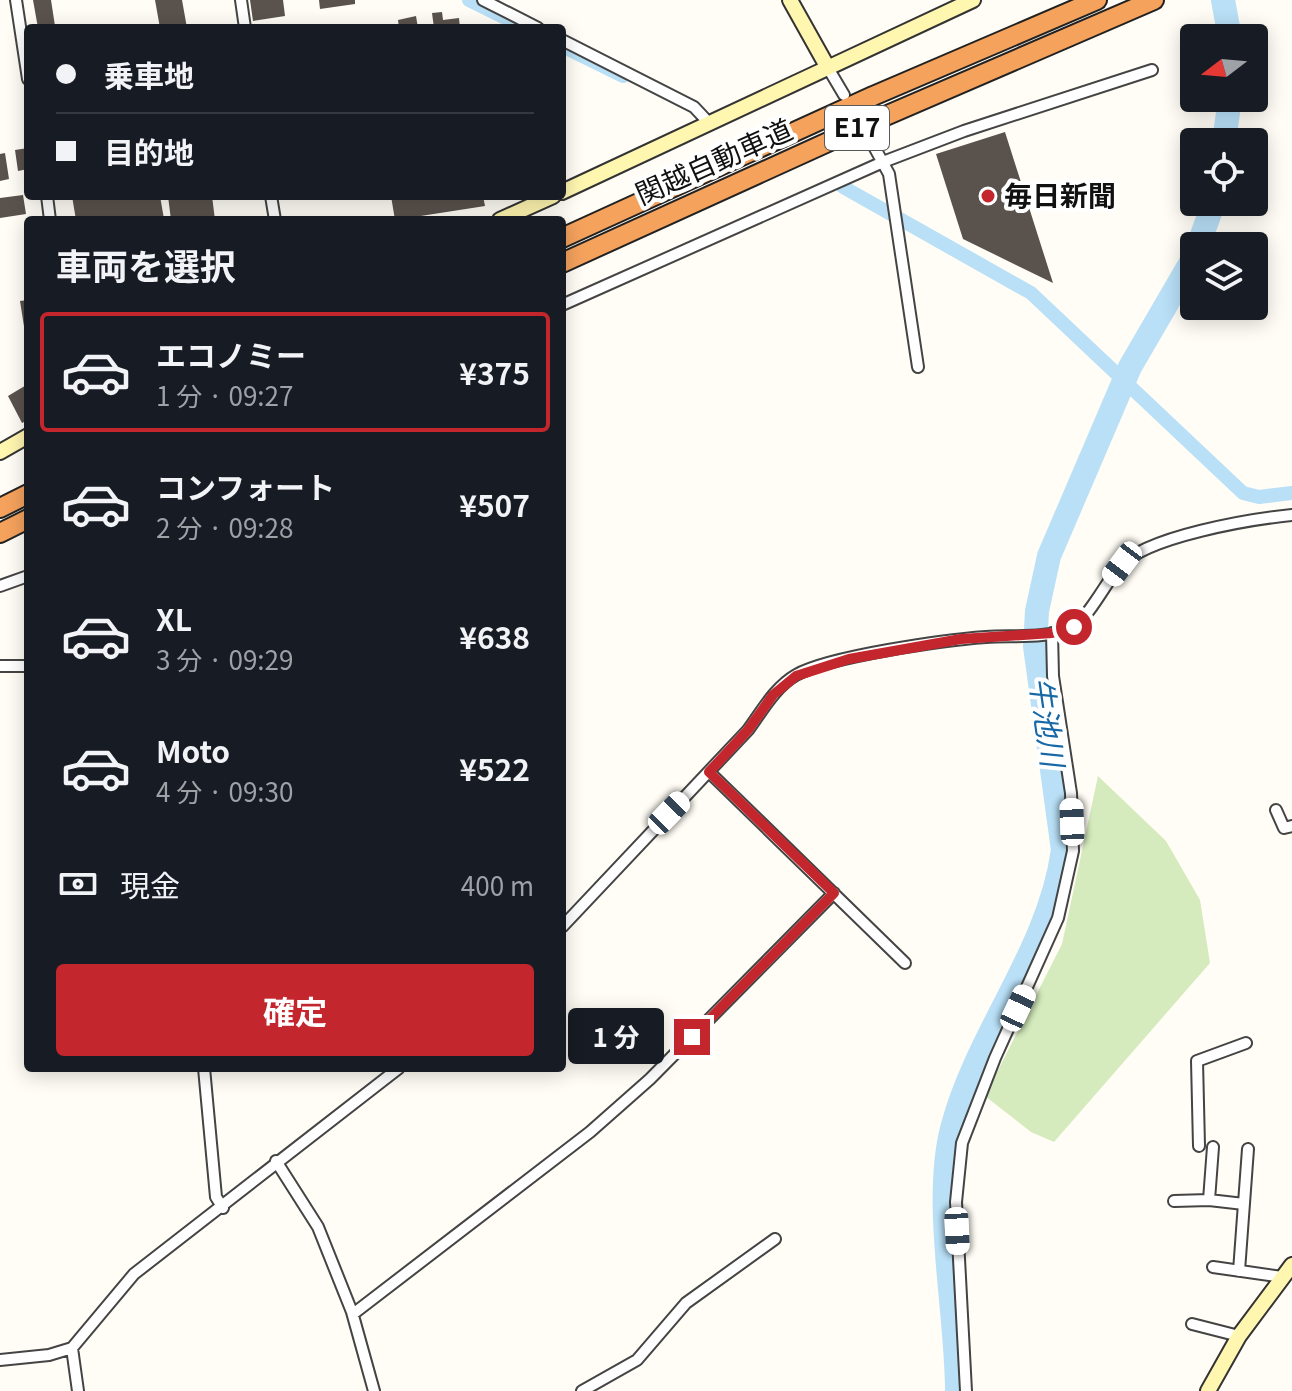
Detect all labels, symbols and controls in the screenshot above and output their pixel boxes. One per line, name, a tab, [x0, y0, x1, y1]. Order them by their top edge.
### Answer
north arrow	[1180, 24, 1268, 112]
map controls	[1180, 24, 1268, 320]
text: 乗車地	[104, 52, 194, 96]
road number: E17	[825, 106, 889, 150]
street label: 関越自動車道	[628, 108, 798, 213]
button: locate	[1180, 128, 1268, 216]
text: 目的地	[104, 129, 194, 173]
place label: 毎日新聞	[1004, 174, 1116, 214]
marker: 毎日新聞	[979, 187, 997, 205]
button: layers	[1180, 232, 1268, 320]
text: 車両を選択	[56, 238, 236, 290]
text: エコノミー	[156, 332, 306, 376]
icon: car	[60, 336, 132, 408]
text: ¥375	[459, 350, 530, 394]
text: 1 分 · 09:27	[156, 376, 293, 413]
text: コンフォート	[156, 464, 335, 508]
icon: car	[60, 468, 132, 540]
text: ¥507	[459, 482, 530, 526]
text: 2 分 · 09:28	[156, 508, 293, 545]
car	[1098, 538, 1146, 590]
text: XL	[156, 596, 192, 640]
icon: car	[60, 600, 132, 672]
route start	[1056, 609, 1092, 645]
text: ¥638	[459, 614, 530, 658]
text: 3 分 · 09:29	[156, 640, 293, 677]
water label: 牛池川	[1021, 674, 1077, 772]
text: Moto	[156, 728, 230, 772]
icon: car	[60, 732, 132, 804]
text: ¥522	[459, 746, 530, 790]
text: 4 分 · 09:30	[156, 772, 293, 809]
car	[644, 787, 694, 839]
car	[1059, 798, 1085, 846]
icon: cash	[56, 862, 100, 906]
text: 現金	[120, 862, 180, 906]
text: 400 m	[461, 866, 534, 903]
button: 確定	[56, 964, 534, 1056]
car	[997, 981, 1039, 1035]
callout: 1 分	[568, 1009, 664, 1065]
text: 1 分	[592, 1017, 640, 1054]
route end	[674, 1019, 710, 1055]
car	[944, 1206, 970, 1256]

